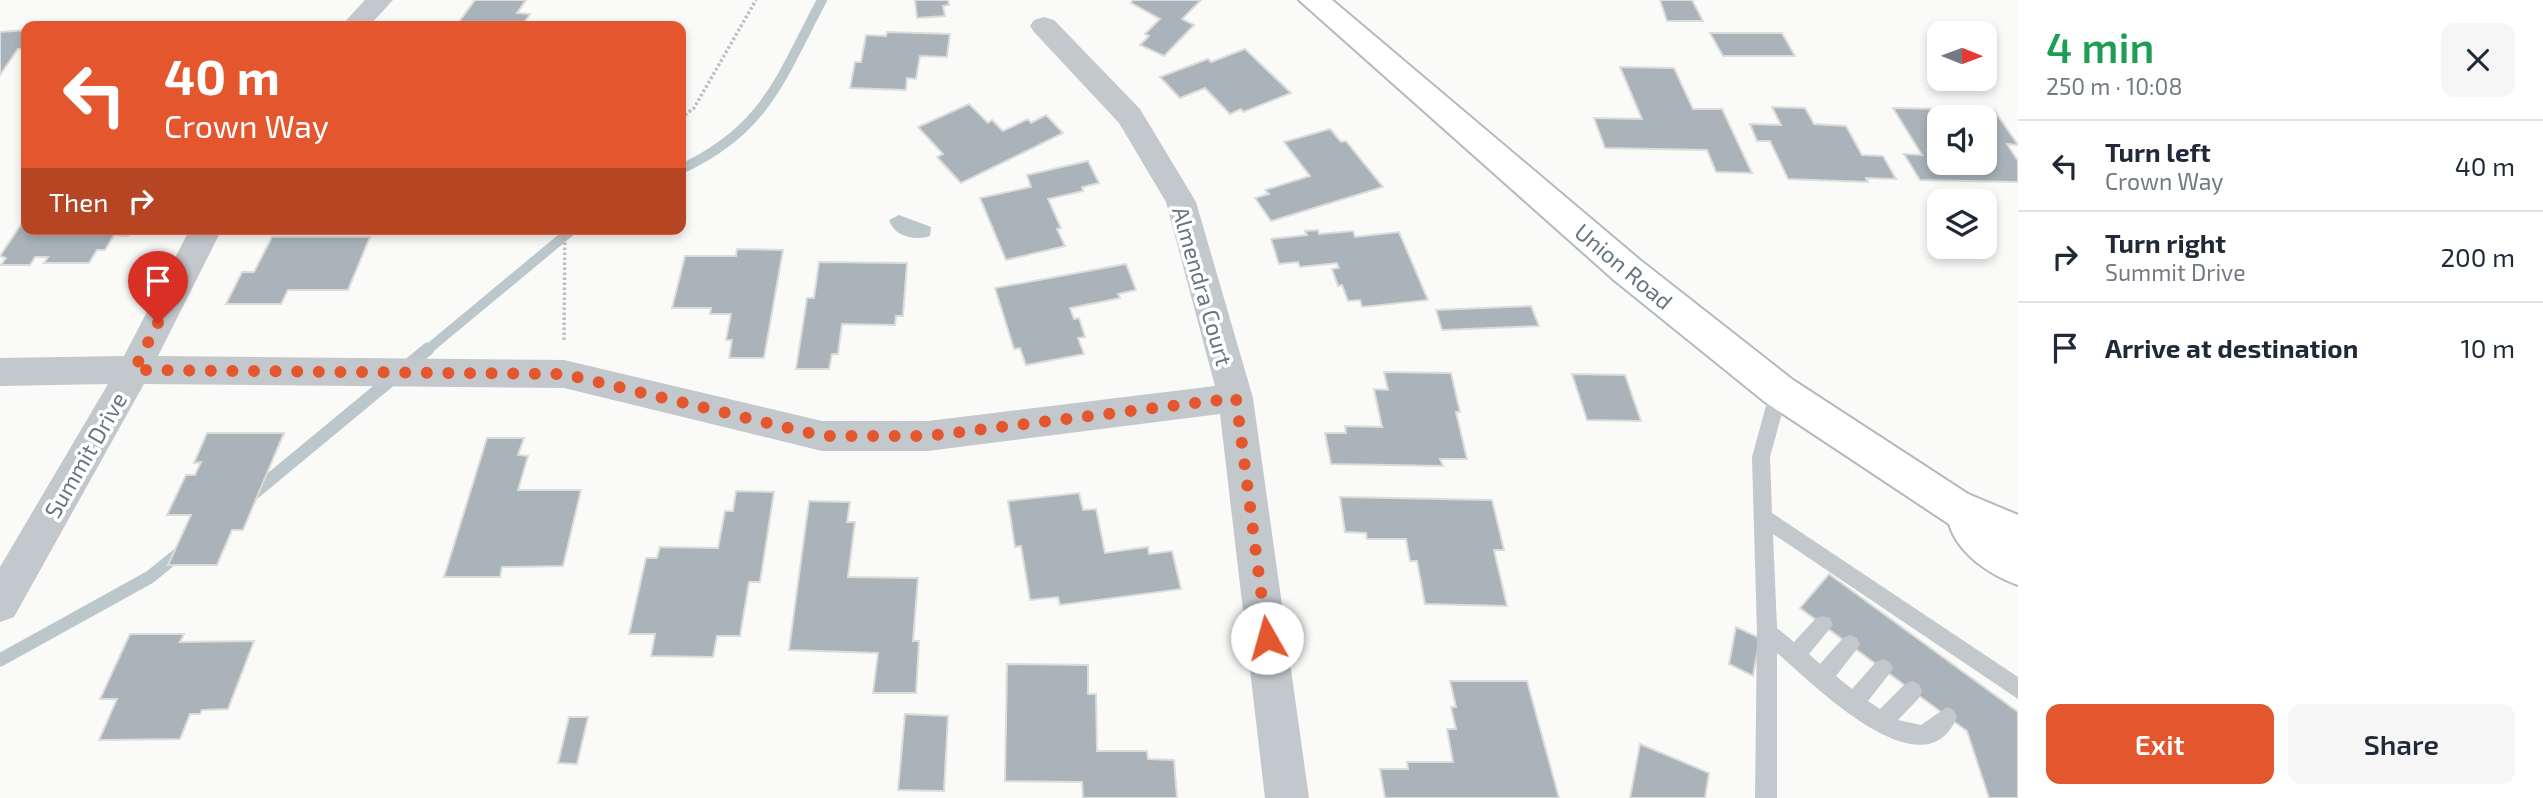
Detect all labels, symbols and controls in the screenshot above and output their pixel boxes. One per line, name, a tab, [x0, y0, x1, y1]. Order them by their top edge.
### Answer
north arrow	[1927, 21, 1997, 91]
map controls	[1927, 21, 1997, 259]
text: 4 min	[2046, 21, 2155, 71]
button: close	[2441, 23, 2515, 97]
text: 40 m	[164, 46, 280, 105]
icon: left	[49, 49, 140, 140]
text: 250 m · 10:08	[2046, 72, 2182, 100]
button: sound	[1927, 105, 1997, 175]
text: Crown Way	[164, 106, 329, 144]
text: Turn left	[2105, 136, 2211, 167]
icon: left	[2046, 147, 2084, 185]
text: 40 m	[2455, 150, 2515, 181]
text: Crown Way	[2105, 167, 2224, 195]
icon: right	[122, 182, 160, 220]
text: Then	[49, 186, 108, 217]
button: layers	[1927, 189, 1997, 259]
street label: Almendra Court	[1167, 203, 1239, 369]
street label: Union Road	[1569, 217, 1679, 315]
text: Turn right	[2105, 227, 2226, 258]
icon: right	[2046, 238, 2084, 276]
text: 200 m	[2440, 241, 2515, 272]
pin	[128, 251, 188, 323]
text: Summit Drive	[2105, 258, 2246, 286]
icon: arrive	[139, 262, 177, 300]
icon: arrive	[2046, 329, 2084, 367]
text: Arrive at destination	[2105, 332, 2358, 363]
text: 10 m	[2460, 332, 2515, 363]
street label: Summit Drive	[38, 387, 132, 523]
position arrow	[1230, 601, 1304, 675]
button: Exit	[2046, 704, 2274, 784]
button: Share	[2288, 704, 2515, 784]

